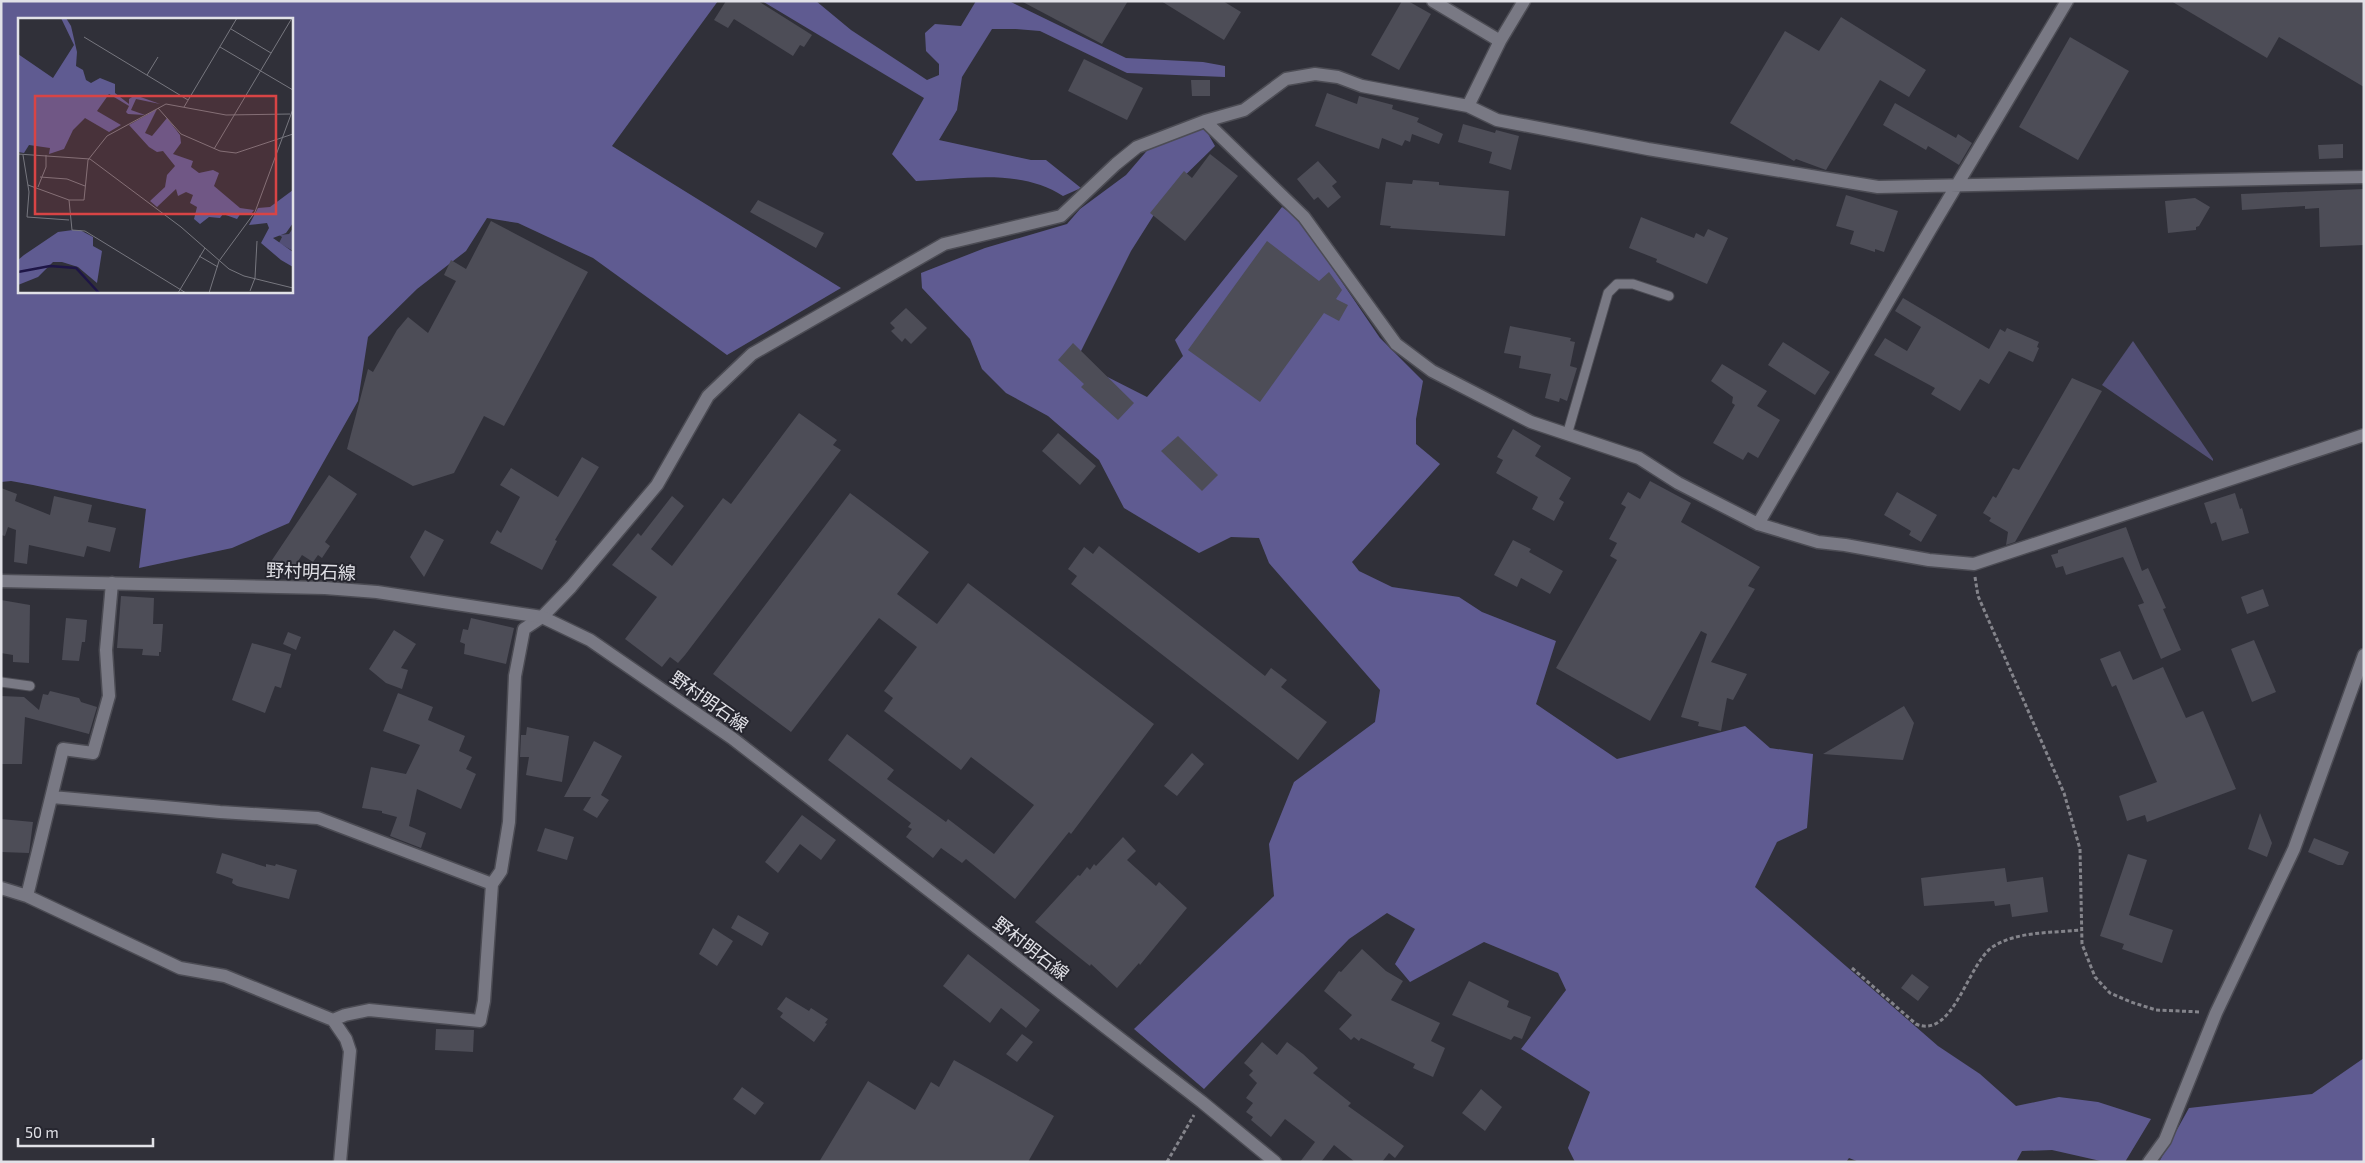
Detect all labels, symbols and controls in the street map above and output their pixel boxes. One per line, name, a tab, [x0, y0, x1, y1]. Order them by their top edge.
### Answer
inset map	[18, 18, 292, 292]
street label: 野村明石線	[266, 558, 356, 584]
street label: 野村明石線	[666, 666, 753, 736]
street label: 野村明石線	[989, 912, 1074, 985]
scale bar	[18, 1116, 152, 1148]
text: 50 m	[25, 1123, 59, 1141]

